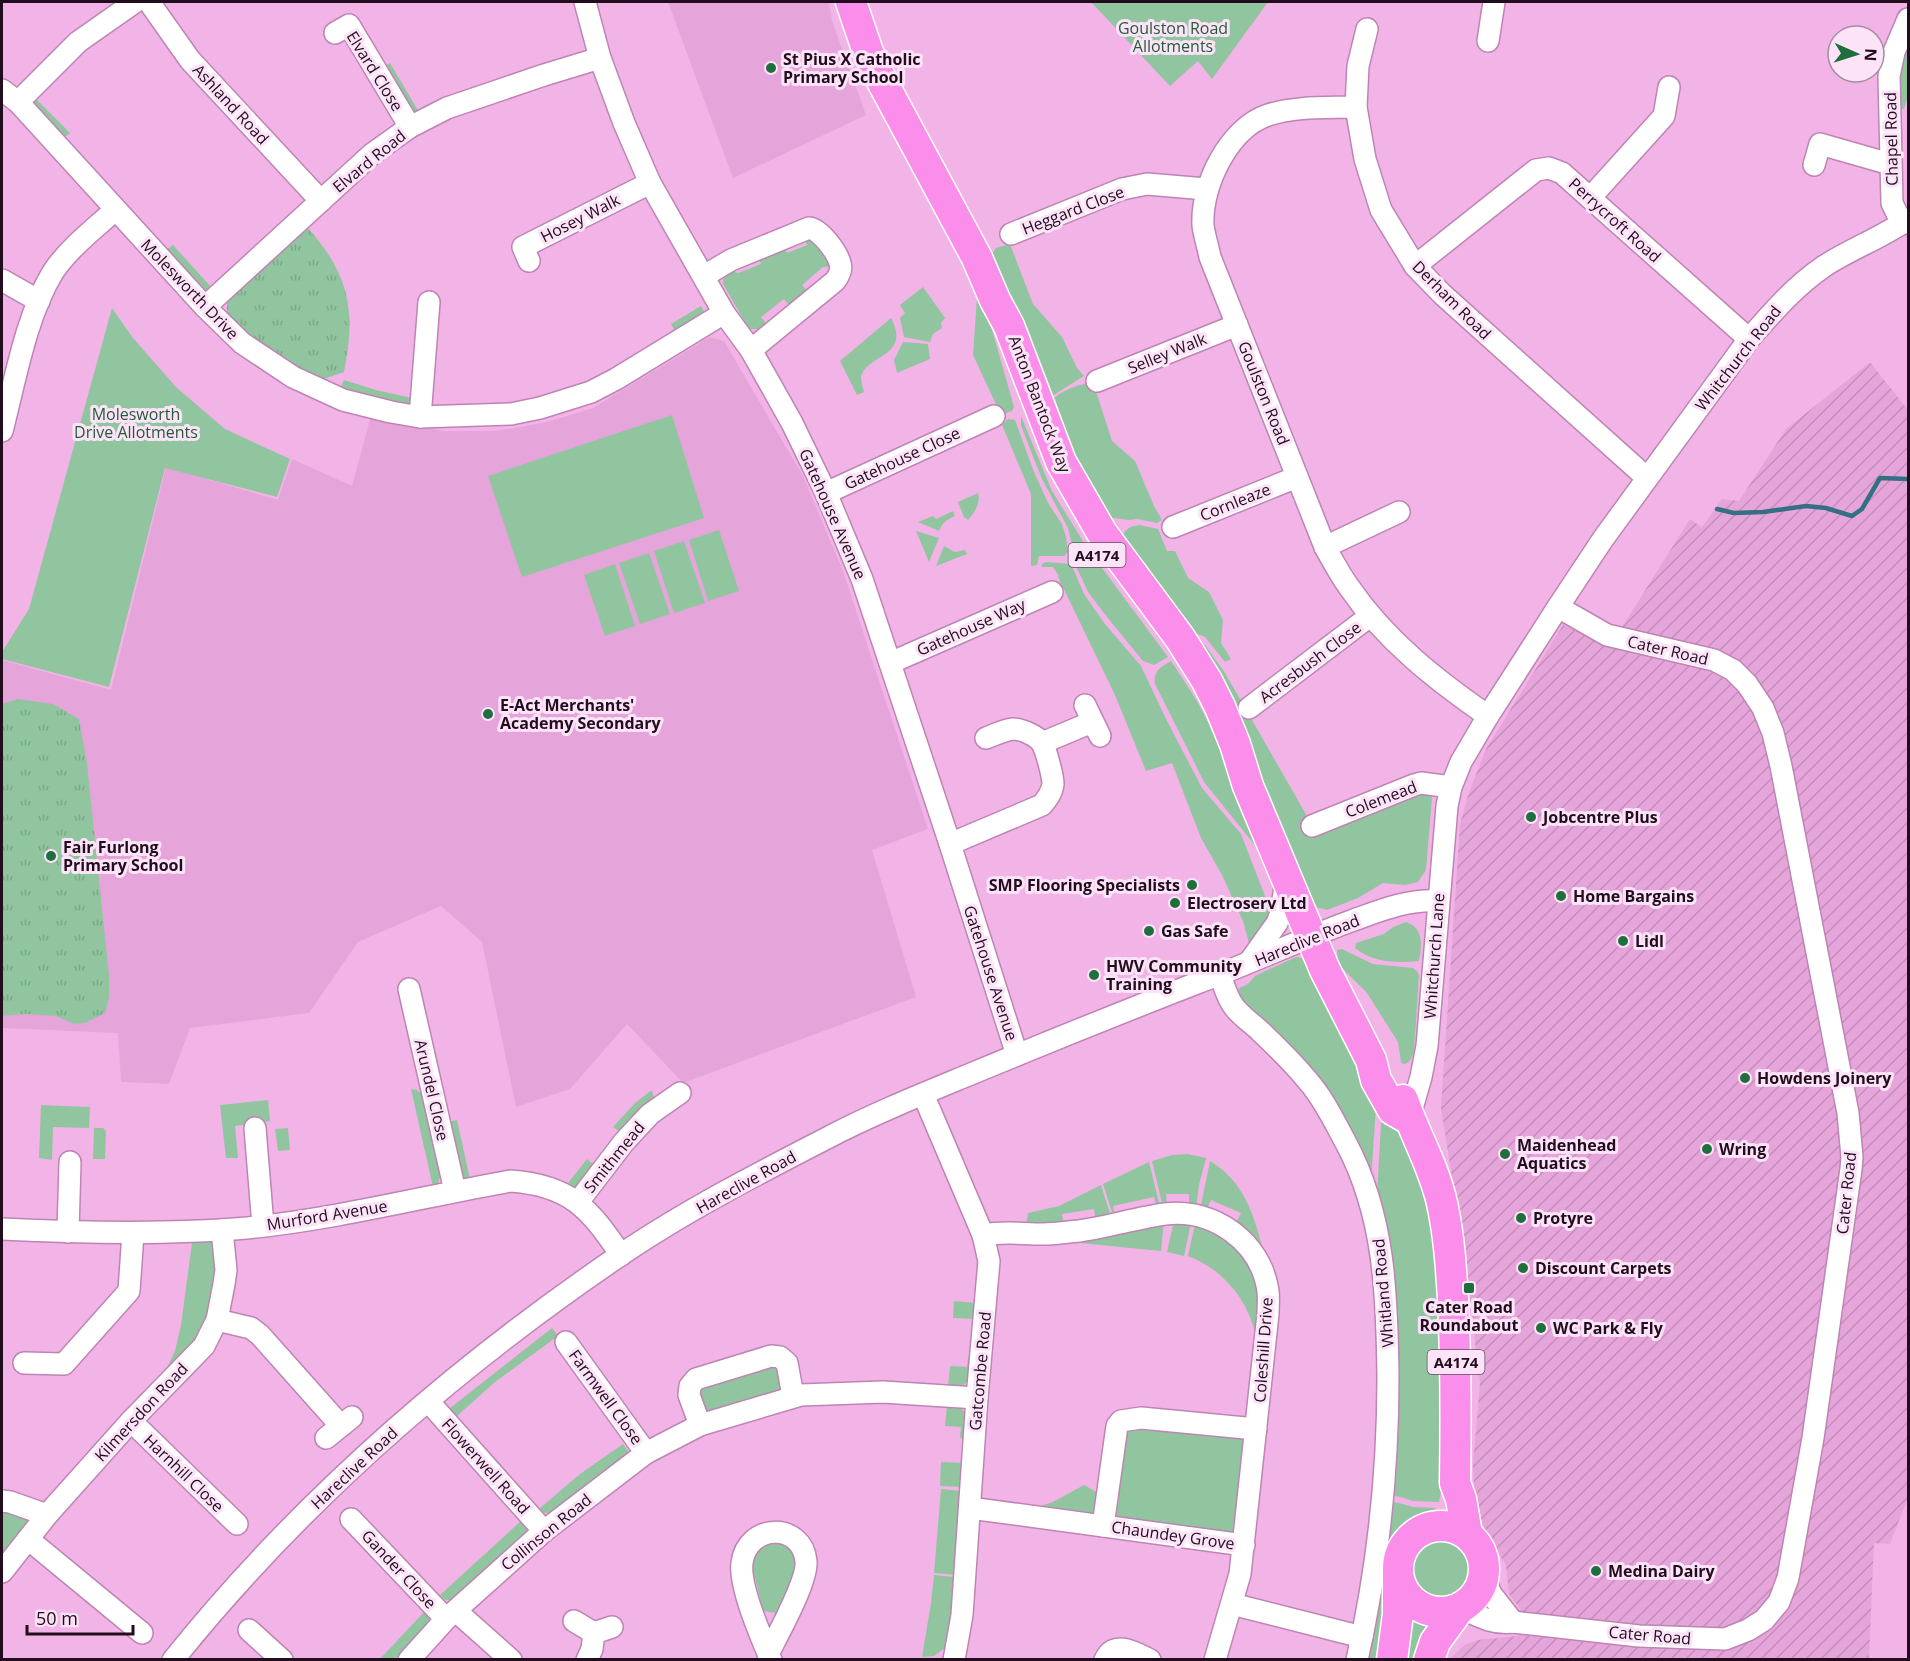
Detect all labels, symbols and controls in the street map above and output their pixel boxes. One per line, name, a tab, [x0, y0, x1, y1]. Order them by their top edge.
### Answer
park label: Goulston Road Allotments	[1118, 17, 1228, 57]
north arrow	[1826, 24, 1886, 84]
street label: Elvard Close	[342, 27, 408, 115]
place label: St Pius X Catholic Primary School	[783, 48, 921, 88]
text: N	[1860, 48, 1882, 62]
street label: Ashland Road	[188, 59, 274, 149]
marker: St Pius X Catholic Primary School	[764, 61, 778, 75]
street label: Chapel Road	[1879, 92, 1903, 186]
street label: Elvard Road	[328, 125, 410, 197]
street label: Perrycroft Road	[1564, 173, 1666, 267]
street label: Heggard Close	[1019, 180, 1127, 240]
street label: Hosey Walk	[537, 188, 624, 247]
street label: Molesworth Drive	[136, 234, 244, 344]
street label: Derham Road	[1408, 256, 1496, 344]
street label: Whitchurch Road	[1690, 301, 1786, 415]
street label: Selley Walk	[1124, 327, 1210, 379]
street label: Anton Bantock Way	[1004, 332, 1077, 477]
street label: Goulston Road	[1233, 338, 1295, 448]
park label: Molesworth Drive Allotments	[74, 403, 198, 443]
street label: Gatehouse Close	[840, 421, 964, 495]
street label: Gatehouse Avenue	[794, 445, 872, 583]
street label: Cornleaze	[1196, 478, 1274, 526]
road number: A4174	[1068, 543, 1126, 567]
street label: Gatehouse Way	[913, 593, 1030, 661]
street label: Acresbush Close	[1254, 616, 1366, 708]
street label: Cater Road	[1625, 630, 1711, 670]
place label: E-Act Merchants' Academy Secondary	[500, 694, 661, 734]
marker: E-Act Merchants' Academy Secondary	[481, 707, 495, 721]
street label: Colemead	[1342, 775, 1420, 823]
place label: Jobcentre Plus	[1541, 806, 1658, 828]
marker: Jobcentre Plus	[1524, 810, 1538, 824]
place label: Fair Furlong Primary School	[63, 836, 183, 876]
marker: Fair Furlong Primary School	[44, 849, 58, 863]
place label: SMP Flooring Specialists	[989, 874, 1180, 896]
marker: SMP Flooring Specialists	[1185, 878, 1199, 892]
place label: Home Bargains	[1573, 885, 1694, 907]
marker: Home Bargains	[1554, 889, 1568, 903]
place label: Electroserv Ltd	[1187, 892, 1307, 914]
street label: Whitchurch Lane	[1419, 892, 1449, 1020]
marker: Electroserv Ltd	[1168, 896, 1182, 910]
street label: Gatehouse Avenue	[959, 903, 1023, 1043]
street label: Hareclive Road	[1251, 909, 1363, 971]
place label: Gas Safe	[1161, 920, 1228, 942]
marker: Gas Safe	[1142, 924, 1156, 938]
place label: Lidl	[1635, 930, 1664, 952]
marker: Lidl	[1616, 934, 1630, 948]
place label: HWV Community Training	[1106, 955, 1243, 995]
marker: HWV Community Training	[1087, 968, 1101, 982]
street label: Arundel Close	[410, 1037, 454, 1143]
place label: Howdens Joinery	[1757, 1067, 1892, 1089]
marker: Howdens Joinery	[1738, 1071, 1752, 1085]
street label: Smithmead	[579, 1117, 649, 1197]
place label: Maidenhead Aquatics	[1517, 1134, 1616, 1174]
place label: Wring	[1719, 1138, 1766, 1160]
marker: Wring	[1700, 1142, 1714, 1156]
street label: Hareclive Road	[692, 1145, 800, 1219]
marker: Maidenhead Aquatics	[1498, 1147, 1512, 1161]
street label: Cater Road	[1831, 1151, 1861, 1235]
street label: Murford Avenue	[265, 1195, 389, 1235]
place label: Protyre	[1533, 1207, 1593, 1229]
marker: Protyre	[1514, 1211, 1528, 1225]
street label: Whitland Road	[1367, 1238, 1399, 1348]
place label: Discount Carpets	[1535, 1257, 1672, 1279]
marker: Discount Carpets	[1516, 1261, 1530, 1275]
marker: Cater Road Roundabout	[1462, 1281, 1476, 1295]
place label: Cater Road Roundabout	[1420, 1296, 1518, 1336]
street label: Coleshill Drive	[1248, 1297, 1278, 1403]
street label: Gatcombe Road	[964, 1311, 996, 1431]
place label: WC Park & Fly	[1553, 1317, 1664, 1339]
marker: WC Park & Fly	[1534, 1321, 1548, 1335]
street label: Farmwell Close	[564, 1345, 648, 1449]
road number: A4174	[1428, 1350, 1484, 1374]
street label: Kilmersdon Road	[90, 1358, 192, 1466]
street label: Flowerwell Road	[437, 1413, 535, 1519]
street label: Hareclive Road	[306, 1422, 402, 1514]
street label: Harnhill Close	[139, 1429, 229, 1517]
street label: Collinson Road	[496, 1489, 596, 1575]
street label: Chaundey Grove	[1110, 1515, 1236, 1555]
street label: Gander Close	[357, 1525, 441, 1613]
place label: Medina Dairy	[1608, 1560, 1716, 1582]
marker: Medina Dairy	[1589, 1564, 1603, 1578]
scale bar	[27, 1598, 134, 1636]
text: 50 m	[36, 1606, 78, 1630]
street label: Cater Road	[1608, 1620, 1692, 1650]

